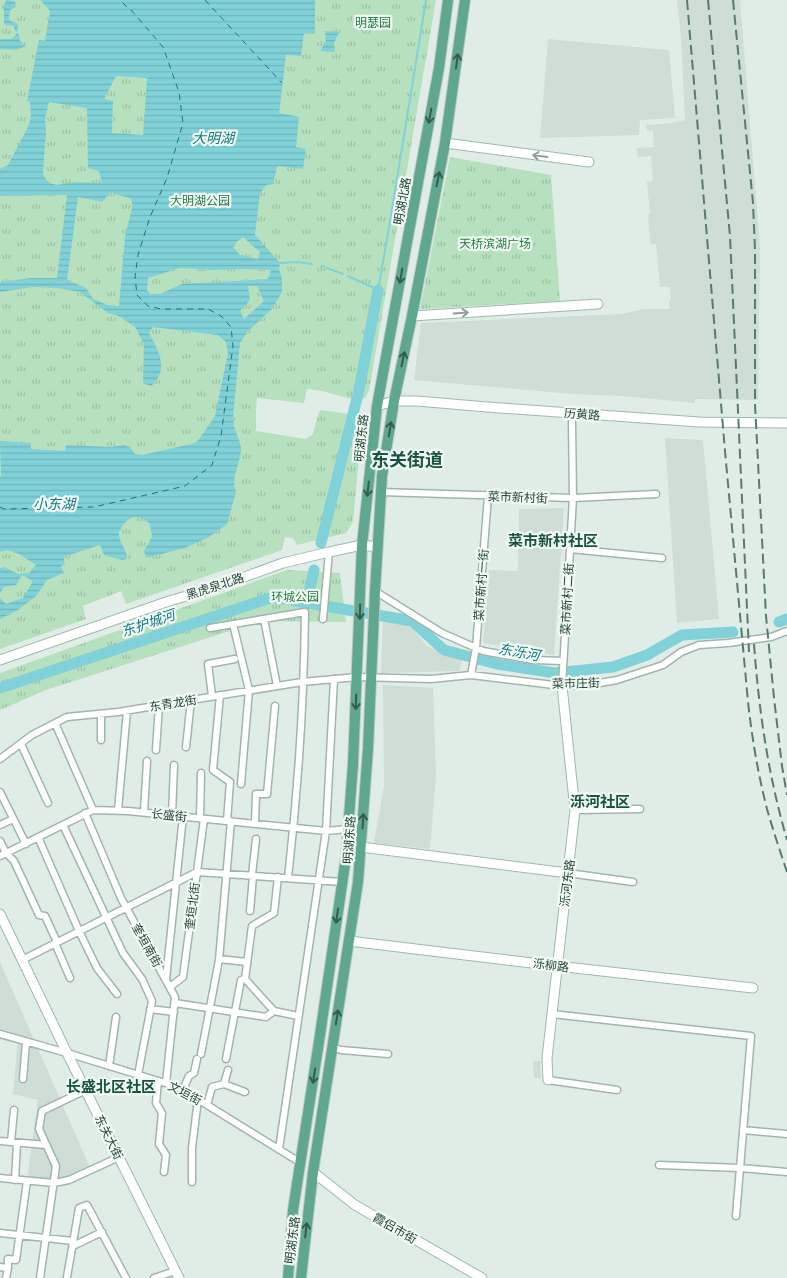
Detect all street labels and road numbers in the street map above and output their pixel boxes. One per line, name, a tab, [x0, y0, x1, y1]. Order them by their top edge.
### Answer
street label: 明湖北路	[389, 176, 415, 226]
street label: 历黄路	[563, 404, 601, 424]
street label: 明湖东路	[350, 413, 372, 463]
street label: 菜市新村街	[488, 487, 548, 507]
street label: 菜市新村一街	[470, 548, 492, 622]
street label: 菜市新村二街	[557, 563, 577, 635]
street label: 黑虎泉北路	[184, 569, 246, 603]
street label: 菜市庄街	[552, 674, 600, 692]
street label: 东青龙街	[148, 691, 198, 715]
street label: 长盛街	[150, 805, 188, 825]
street label: 明湖东路	[339, 815, 359, 865]
street label: 泺河东路	[556, 858, 578, 908]
street label: 奎垣北街	[181, 881, 203, 931]
street label: 奎垣南街	[128, 920, 166, 970]
street label: 泺柳路	[532, 954, 570, 976]
street label: 文垣街	[165, 1077, 205, 1109]
street label: 东关大街	[91, 1112, 127, 1162]
street label: 霞侣市街	[370, 1209, 420, 1247]
street label: 明湖东路	[281, 1215, 303, 1265]

